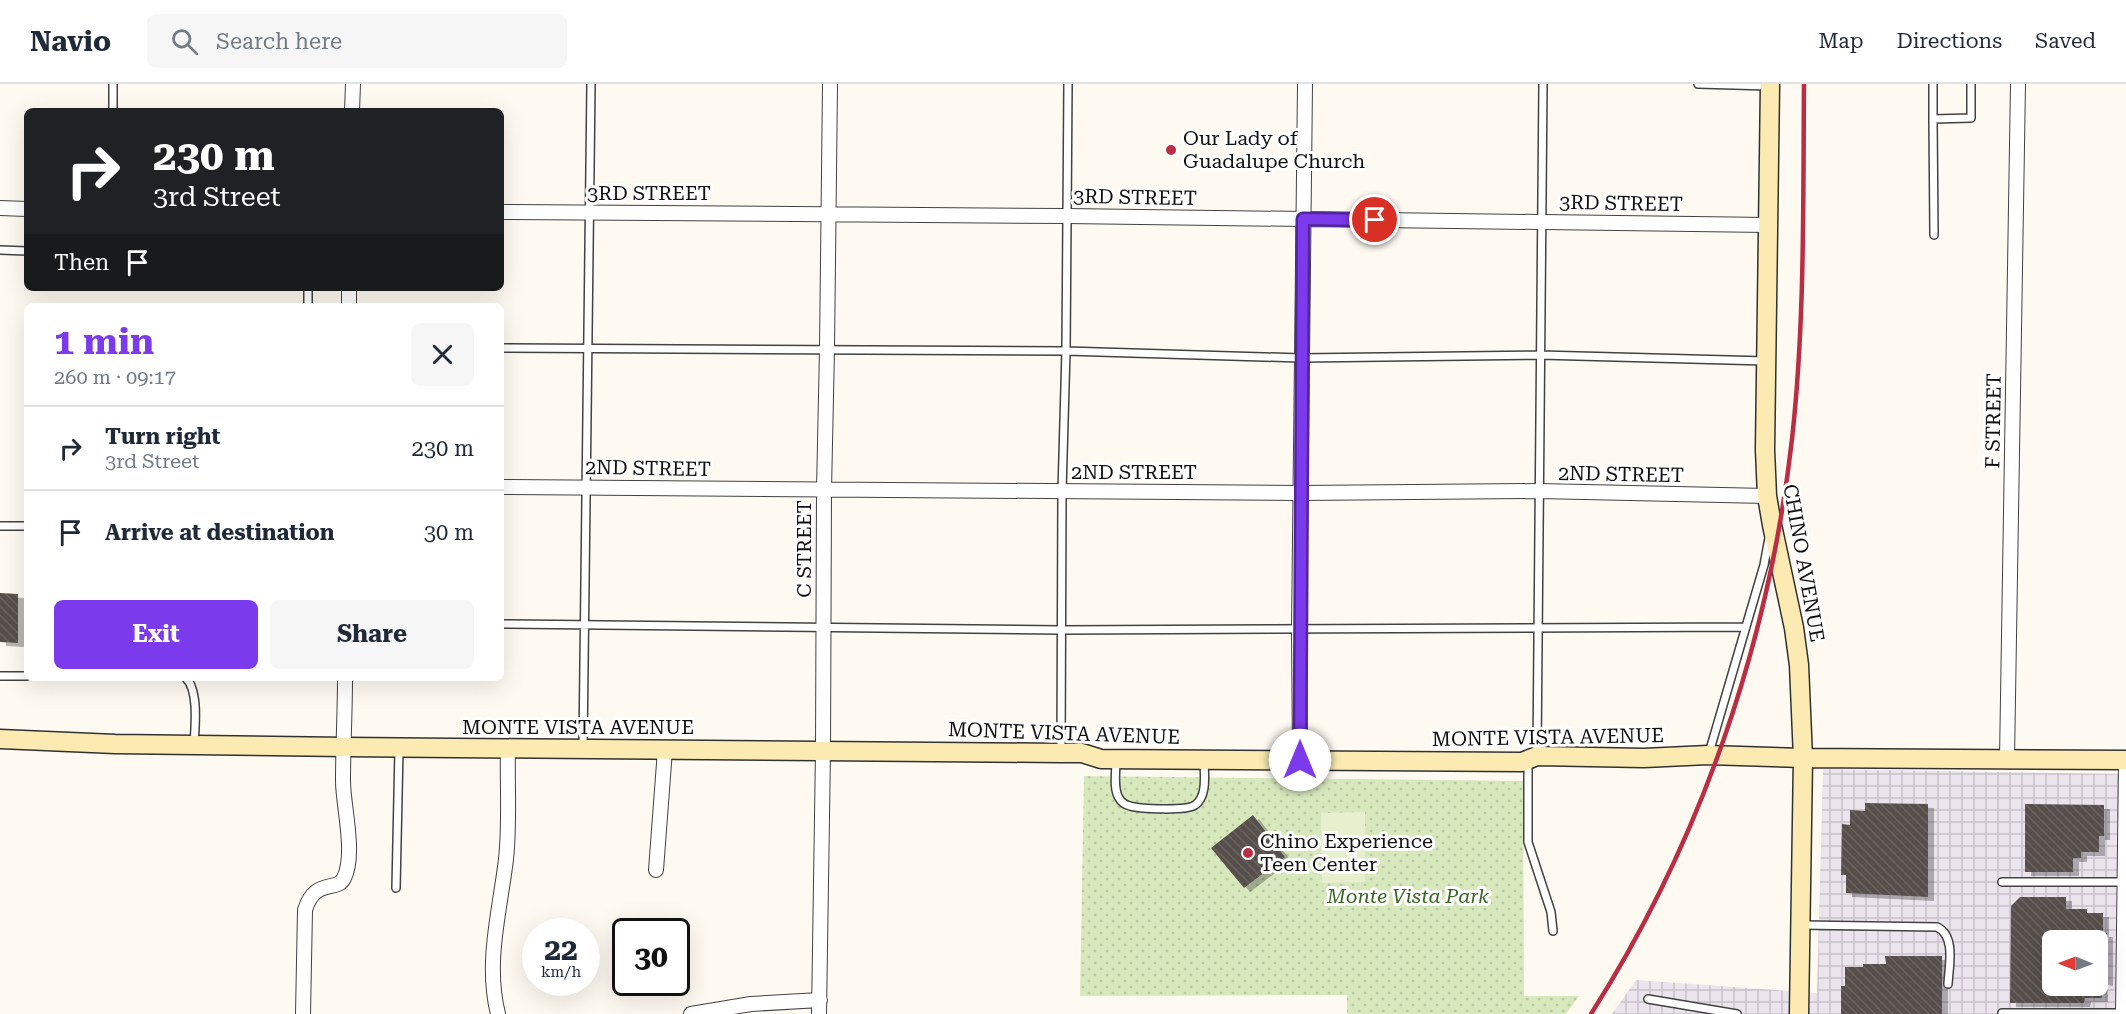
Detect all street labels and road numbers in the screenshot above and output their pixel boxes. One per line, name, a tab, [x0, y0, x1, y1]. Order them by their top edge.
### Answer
street label: 3RD STREET	[587, 181, 711, 205]
street label: 3RD STREET	[1073, 184, 1197, 210]
street label: 3RD STREET	[1559, 190, 1683, 216]
street label: F STREET	[1980, 373, 2006, 469]
street label: 2ND STREET	[585, 455, 711, 481]
street label: 2ND STREET	[1071, 460, 1197, 484]
street label: 2ND STREET	[1558, 461, 1684, 487]
street label: CHINO AVENUE	[1778, 482, 1830, 644]
street label: C STREET	[792, 500, 816, 598]
street label: MONTE VISTA AVENUE	[462, 715, 694, 739]
street label: MONTE VISTA AVENUE	[948, 717, 1180, 749]
street label: MONTE VISTA AVENUE	[1432, 723, 1664, 751]

